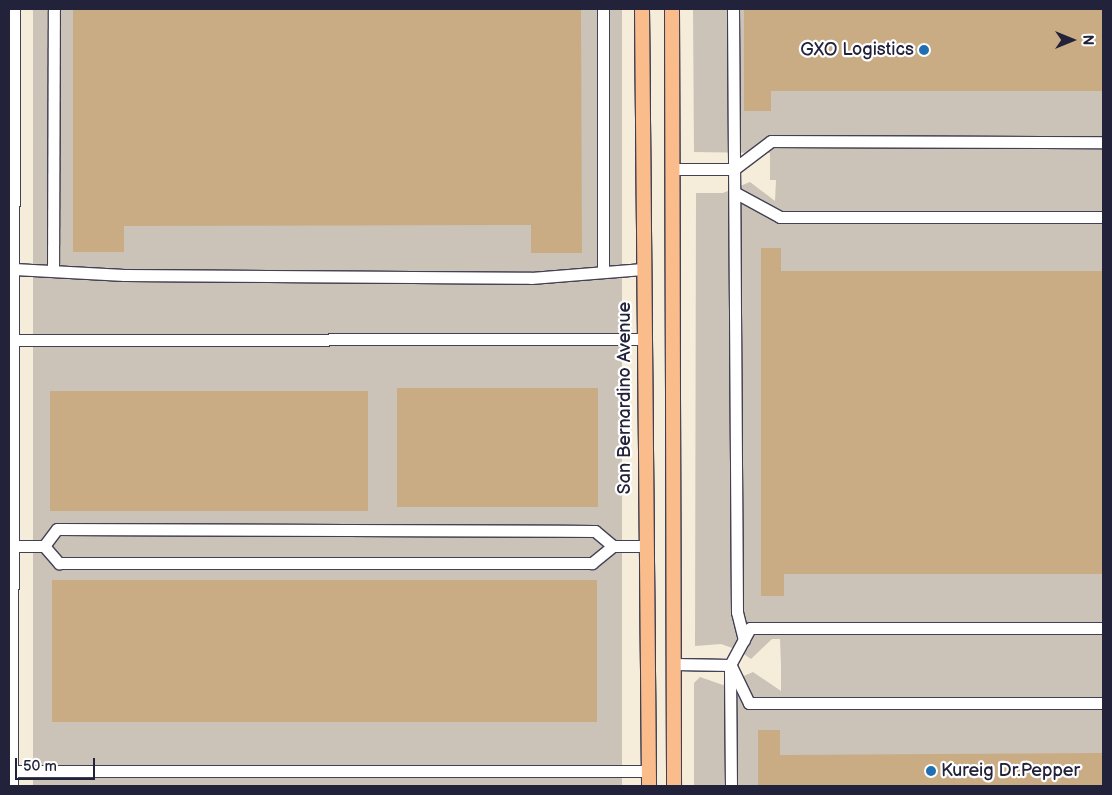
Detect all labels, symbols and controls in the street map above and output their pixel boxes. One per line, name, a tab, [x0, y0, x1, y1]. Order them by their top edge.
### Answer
north arrow	[1047, 15, 1097, 65]
text: N	[1079, 35, 1096, 45]
place label: GXO Logistics	[800, 39, 914, 61]
marker: GXO Logistics	[918, 44, 930, 56]
street label: San Bernardino Avenue	[614, 302, 636, 494]
scale bar	[18, 748, 98, 780]
text: 50 m	[23, 757, 57, 776]
place label: Kureig Dr.Pepper	[941, 760, 1080, 782]
marker: Kureig Dr.Pepper	[925, 765, 937, 777]

